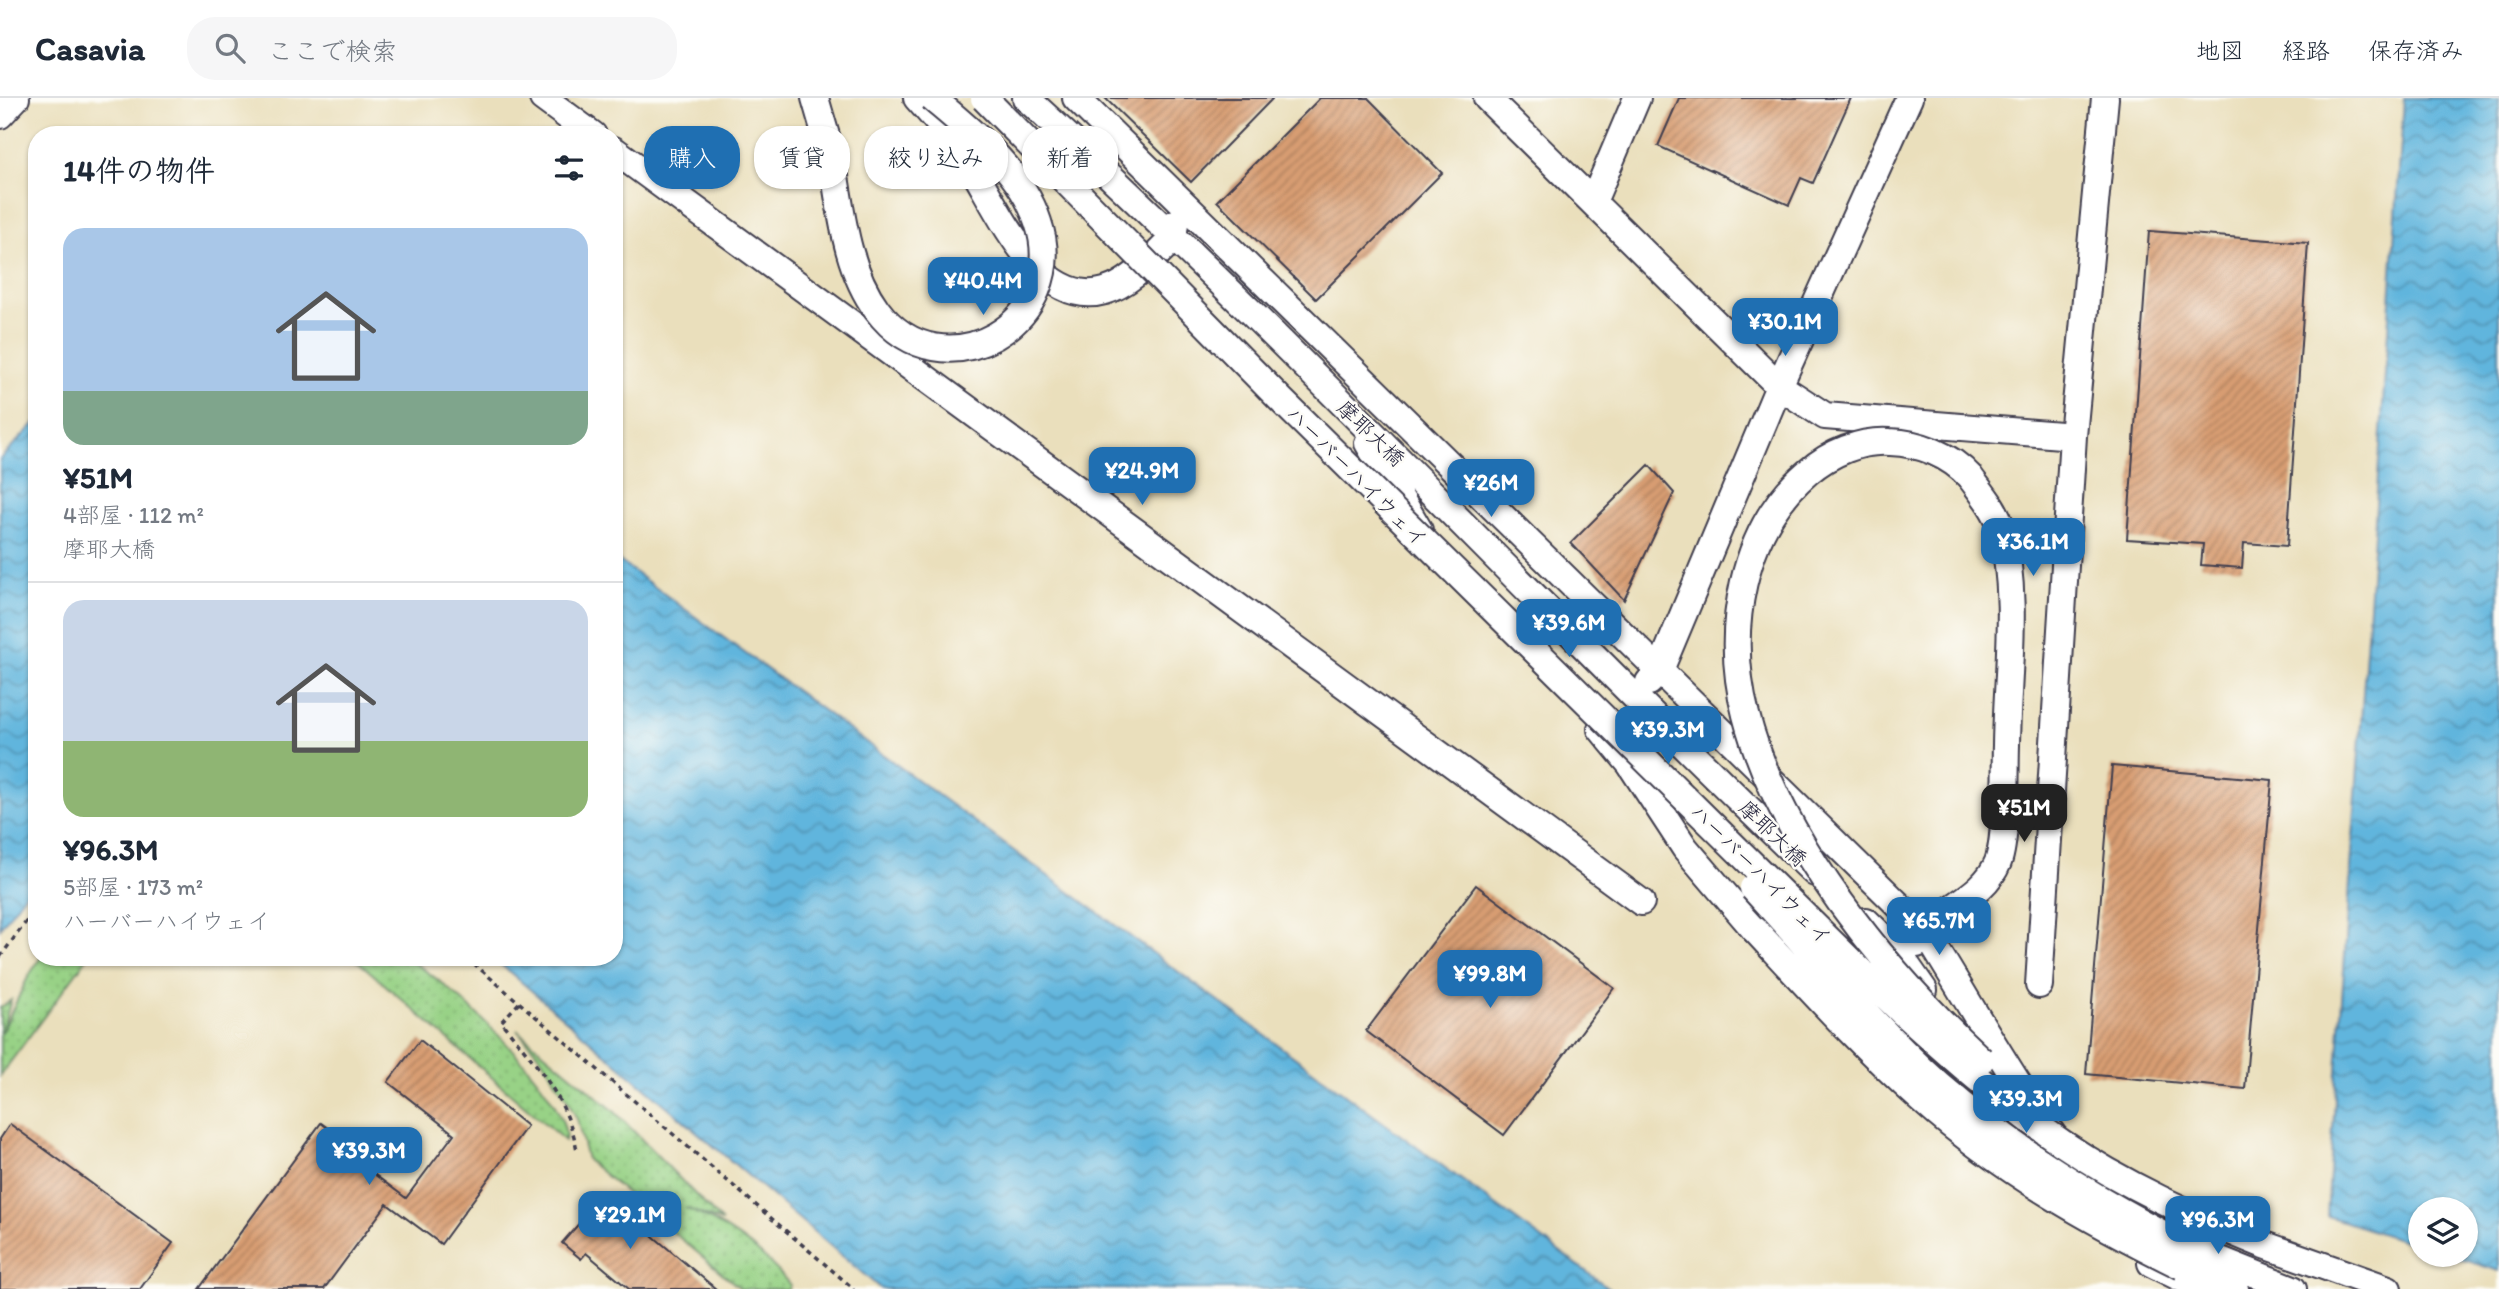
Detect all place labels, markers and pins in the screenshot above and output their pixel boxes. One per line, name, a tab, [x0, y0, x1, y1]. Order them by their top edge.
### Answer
pin: ¥40.4M	[926, 258, 1040, 317]
pin: ¥30.1M	[1728, 299, 1842, 358]
pin: ¥24.9M	[1085, 448, 1199, 507]
pin: ¥26M	[1450, 460, 1532, 519]
pin: ¥36.1M	[1976, 518, 2090, 578]
pin: ¥39.6M	[1512, 600, 1626, 659]
pin: ¥39.3M	[1611, 706, 1725, 766]
pin: ¥51M	[1983, 784, 2065, 844]
pin: ¥65.7M	[1882, 898, 1996, 957]
pin: ¥99.8M	[1433, 950, 1547, 1010]
pin: ¥39.3M	[1969, 1076, 2083, 1135]
pin: ¥39.3M	[312, 1128, 426, 1187]
pin: ¥29.1M	[573, 1192, 687, 1251]
pin: ¥96.3M	[2161, 1196, 2275, 1256]

